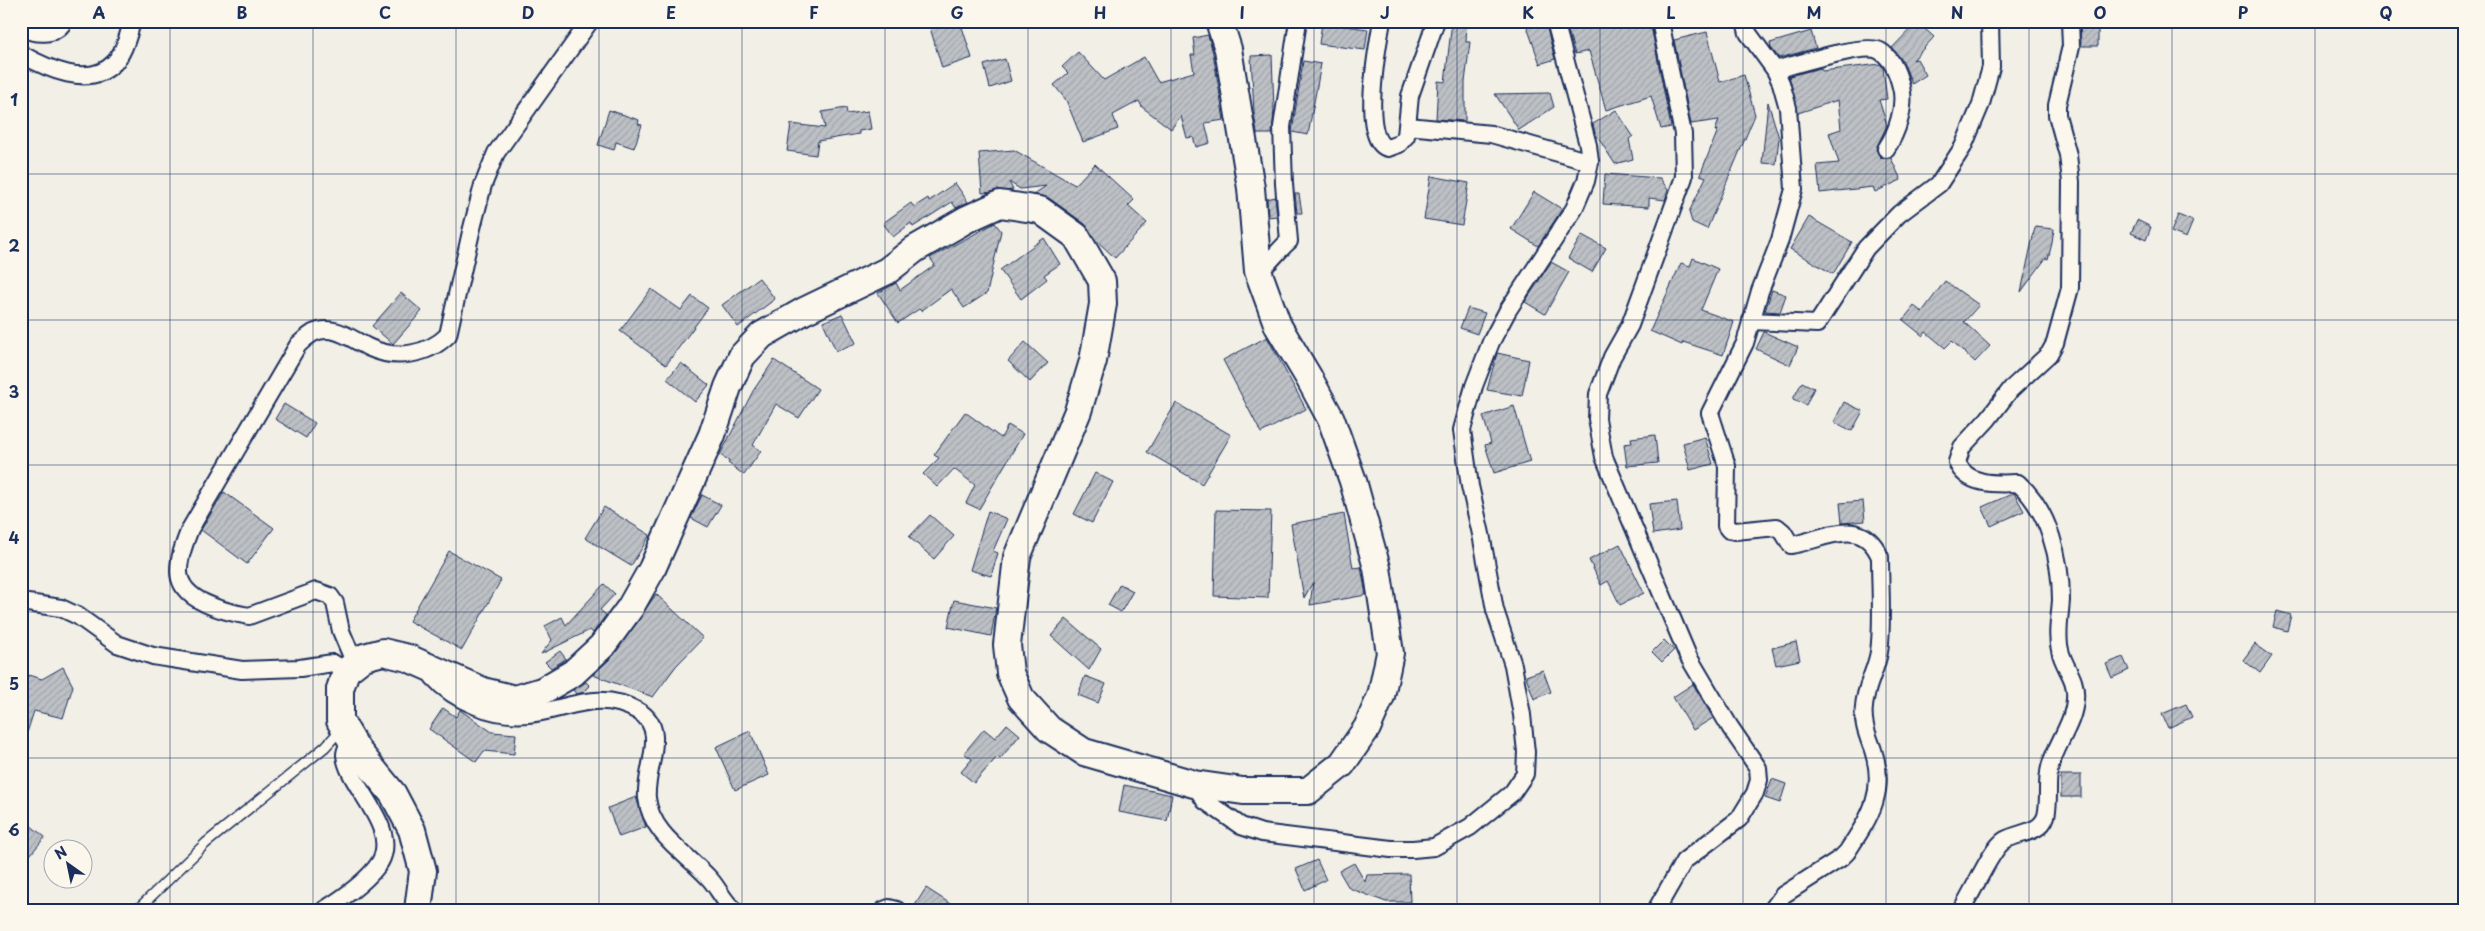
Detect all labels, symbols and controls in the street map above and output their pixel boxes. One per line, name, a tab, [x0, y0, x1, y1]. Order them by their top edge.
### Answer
text: A	[93, 0, 106, 24]
text: B	[237, 0, 248, 24]
text: C	[379, 0, 391, 24]
text: D	[522, 0, 534, 24]
text: E	[666, 0, 676, 24]
text: F	[809, 0, 819, 24]
text: G	[950, 0, 964, 24]
text: H	[1094, 0, 1106, 24]
text: I	[1239, 0, 1245, 24]
text: J	[1380, 0, 1390, 24]
text: K	[1522, 0, 1534, 24]
text: L	[1666, 0, 1676, 24]
text: M	[1806, 0, 1822, 24]
text: N	[1951, 0, 1963, 24]
text: O	[2094, 0, 2107, 24]
text: P	[2238, 0, 2249, 24]
text: Q	[2380, 0, 2393, 24]
text: 1	[10, 87, 18, 111]
text: 2	[8, 233, 20, 257]
text: 3	[9, 379, 19, 403]
text: 4	[9, 525, 20, 549]
text: 5	[9, 671, 19, 695]
text: 6	[8, 817, 20, 841]
north arrow	[42, 838, 92, 888]
text: N	[50, 841, 71, 865]

